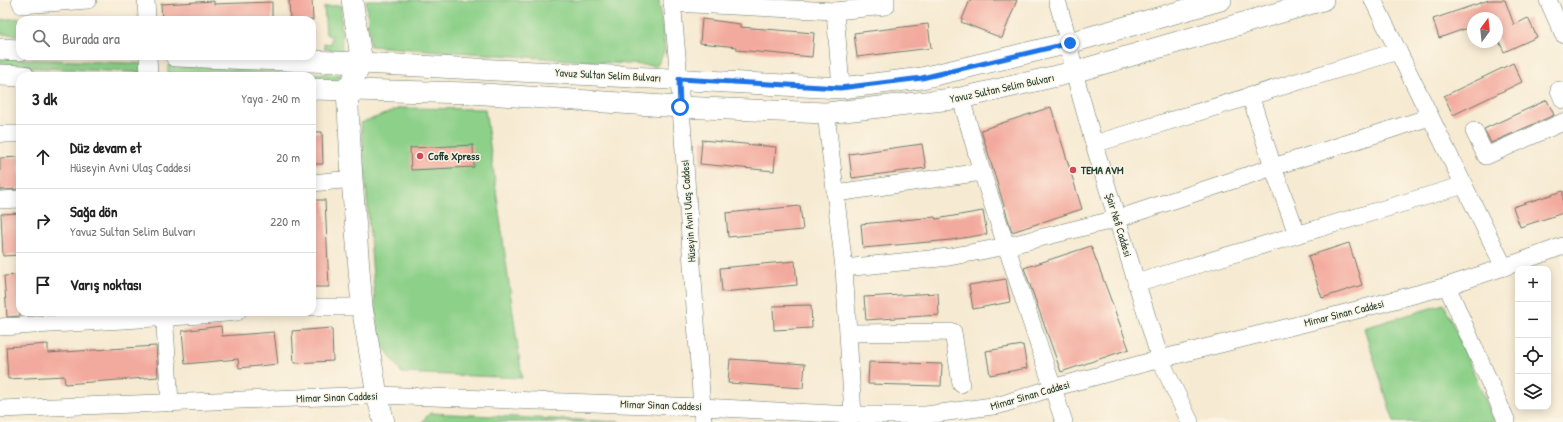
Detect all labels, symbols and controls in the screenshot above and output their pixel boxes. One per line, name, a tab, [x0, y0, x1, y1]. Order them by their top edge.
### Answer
north arrow	[1467, 12, 1503, 48]
search box	[16, 16, 316, 60]
icon: search	[30, 27, 52, 49]
text: Burada ara	[62, 28, 120, 49]
route end	[1061, 34, 1079, 52]
street label: Yavuz Sultan Selim Bulvarı	[555, 65, 661, 85]
street label: Yavuz Sultan Selim Bulvarı	[949, 70, 1055, 106]
text: 3 dk	[32, 87, 57, 110]
text: Yaya · 240 m	[241, 89, 300, 107]
route start	[671, 98, 689, 116]
text: Düz devam et	[70, 137, 141, 158]
icon: ahead	[32, 146, 54, 168]
text: 20 m	[276, 148, 300, 166]
place label: Coffe Xpress	[428, 149, 480, 164]
marker: Coffe Xpress	[415, 151, 425, 161]
text: Hüseyin Avni Ulaş Caddesi	[70, 158, 191, 176]
street label: Hüseyin Avni Ulaş Caddesi	[677, 159, 699, 263]
place label: TEMA AVM	[1080, 163, 1124, 177]
marker: TEMA AVM	[1068, 165, 1078, 175]
street label: Şair Nefi Caddesi	[1103, 192, 1135, 258]
text: Sağa dön	[70, 201, 117, 222]
icon: right	[32, 210, 54, 232]
text: 220 m	[270, 212, 300, 230]
text: Yavuz Sultan Selim Bulvarı	[70, 222, 196, 240]
map controls	[1515, 266, 1551, 410]
button: +	[1515, 266, 1551, 302]
icon: arrive	[32, 274, 54, 296]
text: Varış noktası	[70, 274, 142, 295]
street label: Mimar Sinan Caddesi	[1303, 296, 1385, 330]
button: −	[1515, 302, 1551, 338]
button: locate	[1515, 338, 1551, 374]
button: layers	[1515, 374, 1551, 410]
street label: Mimar Sinan Caddesi	[989, 377, 1071, 413]
street label: Mimar Sinan Caddesi	[296, 389, 378, 405]
street label: Mimar Sinan Caddesi	[620, 397, 702, 413]

